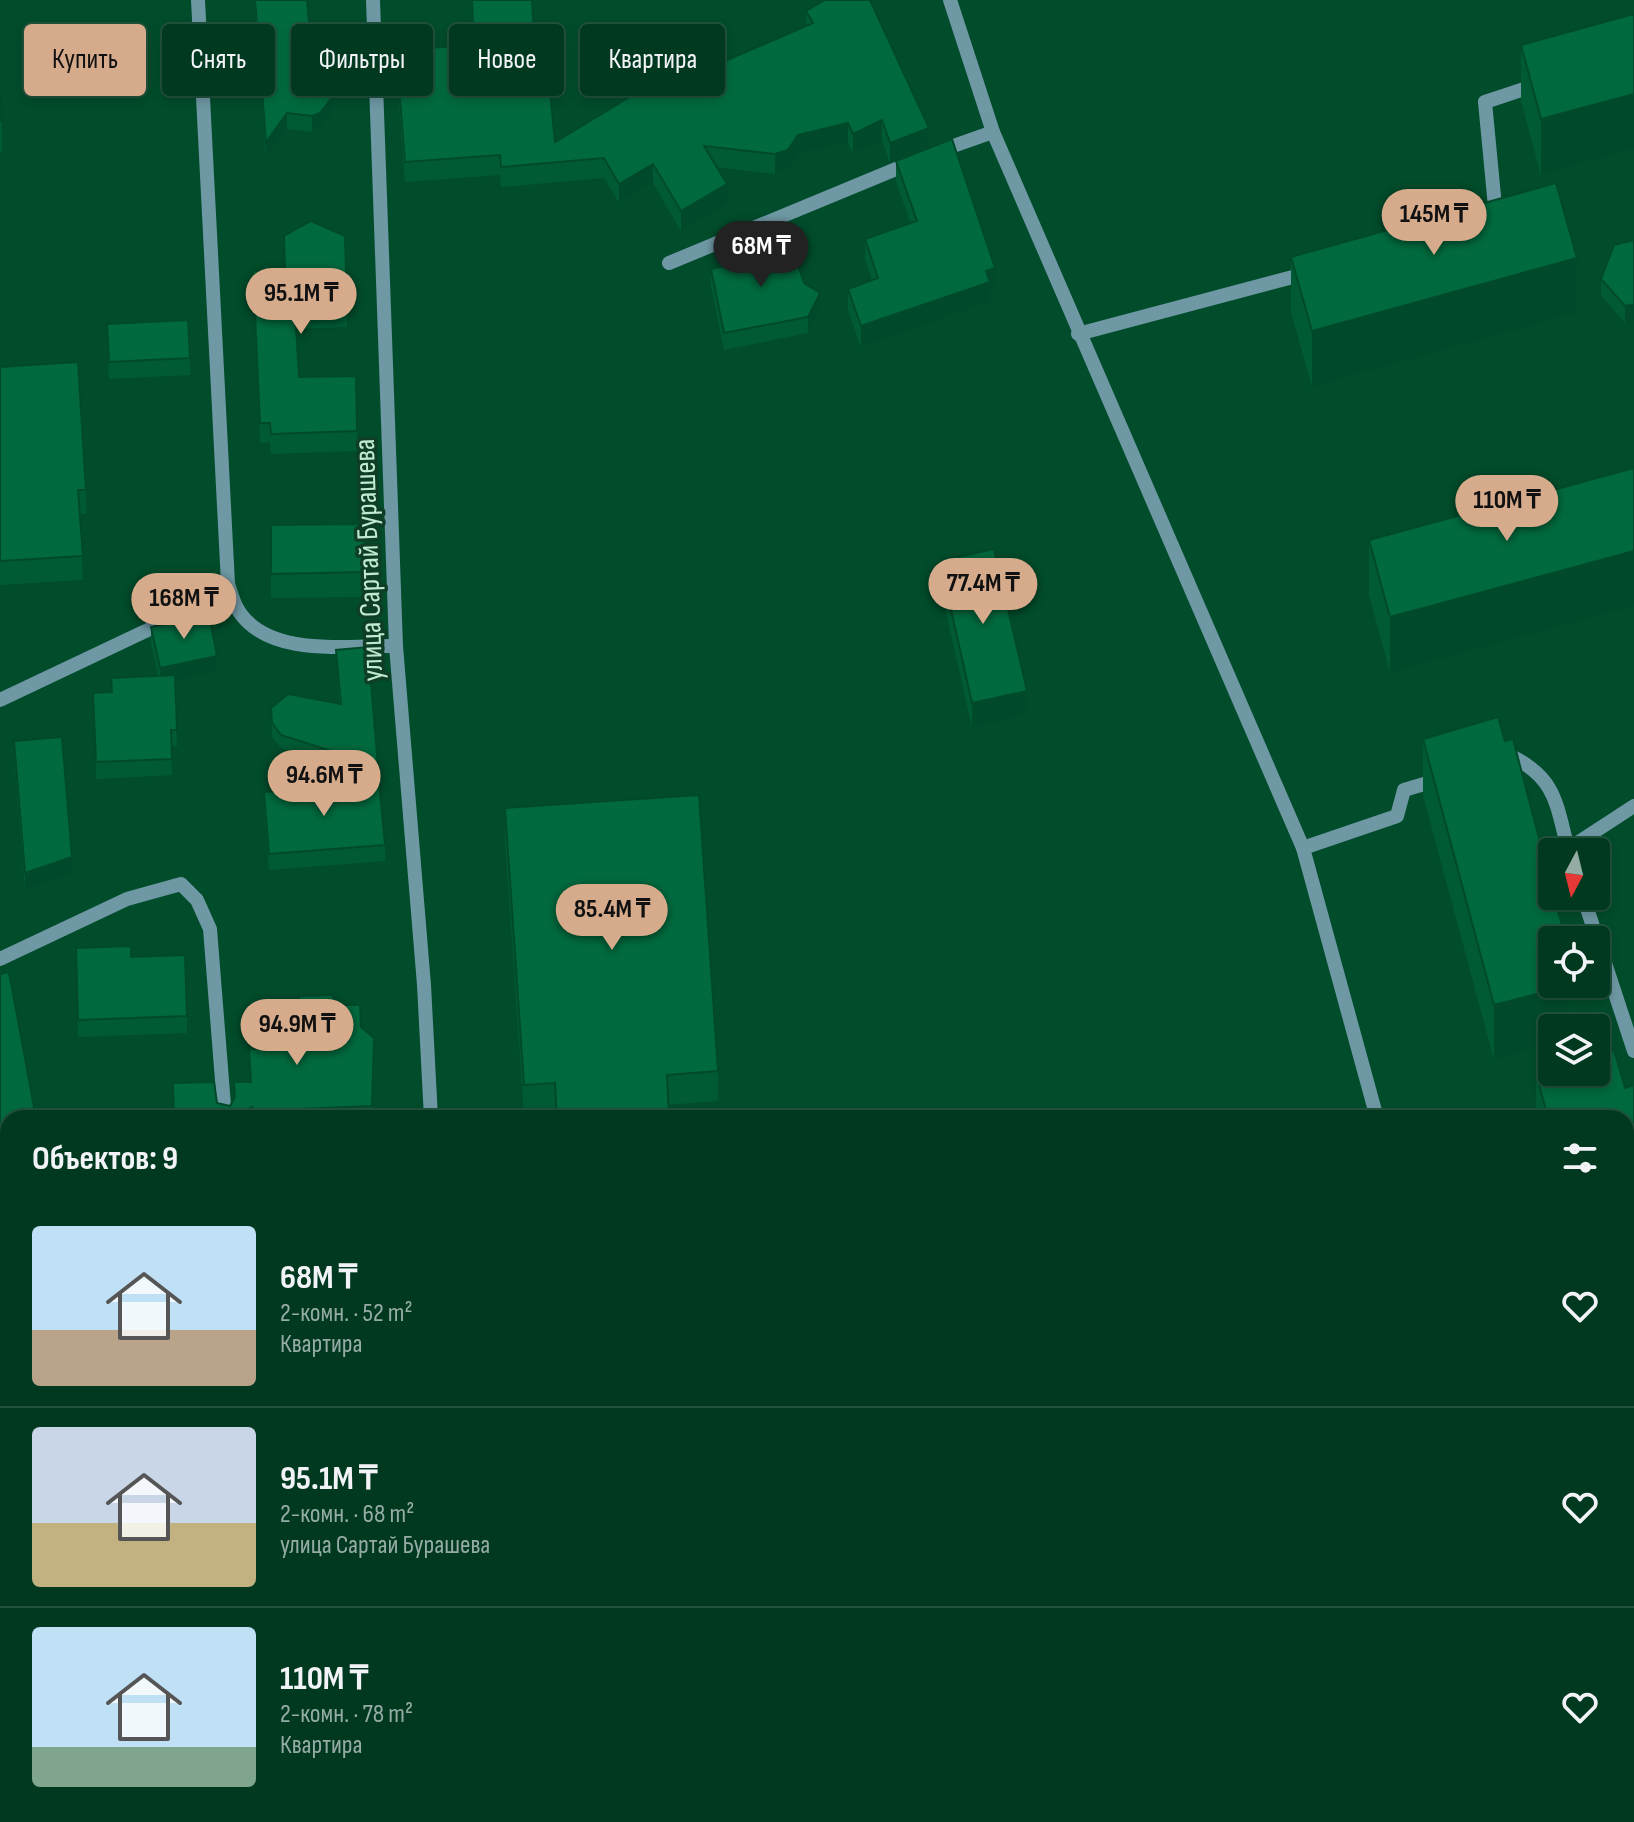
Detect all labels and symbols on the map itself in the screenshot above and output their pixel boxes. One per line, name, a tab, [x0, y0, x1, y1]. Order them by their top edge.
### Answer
pin: 145M ₸	[1369, 189, 1499, 257]
pin: 68M ₸	[705, 221, 817, 289]
pin: 95.1M ₸	[227, 268, 375, 336]
street label: улица Сартай Бурашева	[347, 438, 391, 682]
pin: 110M ₸	[1442, 475, 1572, 543]
pin: 77.4M ₸	[909, 558, 1057, 626]
pin: 168M ₸	[119, 573, 249, 641]
pin: 94.6M ₸	[250, 750, 398, 818]
north arrow	[1538, 838, 1610, 910]
pin: 85.4M ₸	[538, 884, 686, 952]
pin: 94.9M ₸	[223, 999, 371, 1067]

